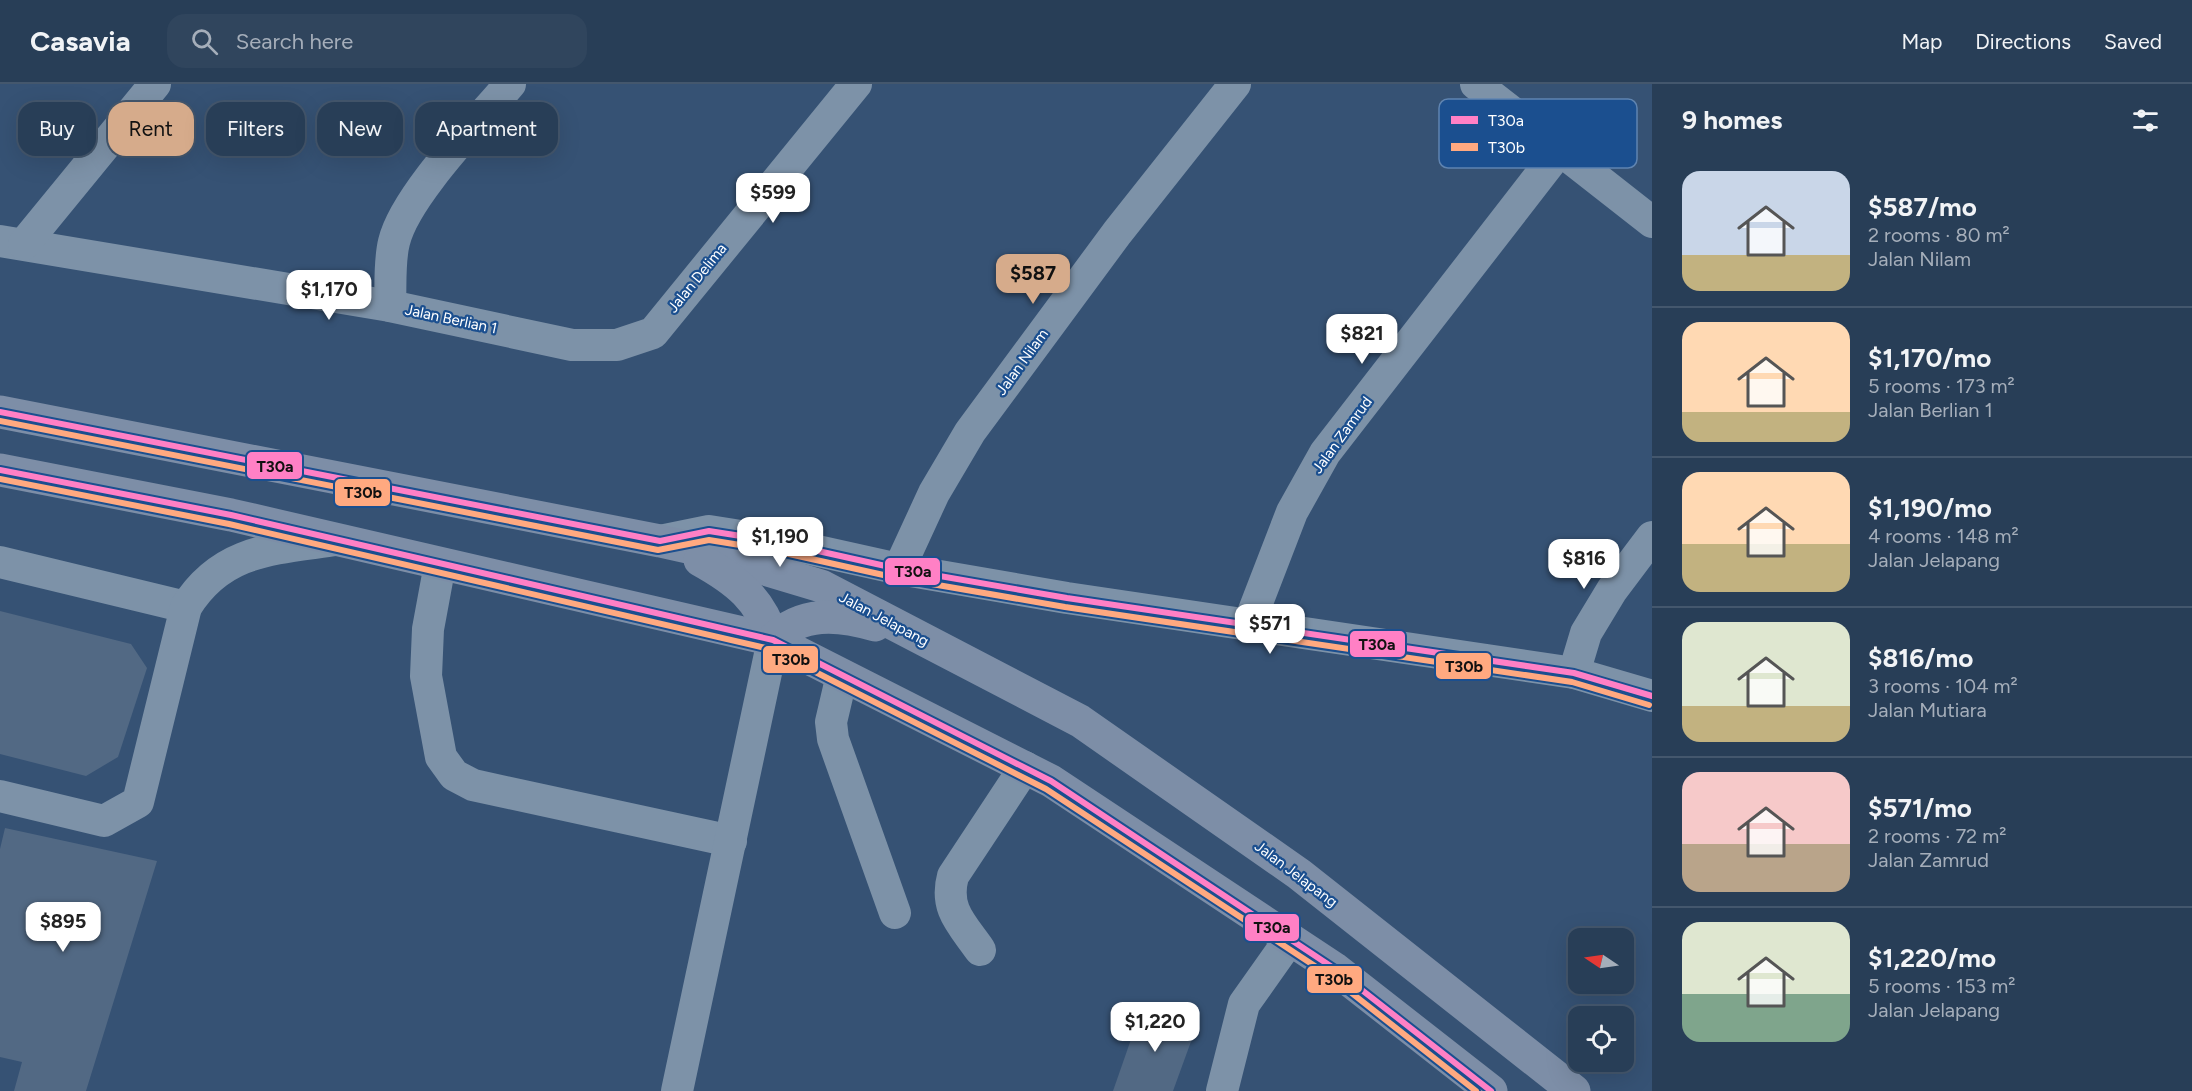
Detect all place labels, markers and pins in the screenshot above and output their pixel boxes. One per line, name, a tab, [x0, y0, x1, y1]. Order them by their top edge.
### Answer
pin: $599	[737, 173, 809, 224]
pin: $587	[997, 254, 1069, 305]
pin: $1,170	[280, 270, 378, 321]
pin: $821	[1326, 314, 1398, 365]
pin: $1,190	[731, 517, 829, 568]
pin: $816	[1548, 539, 1620, 590]
pin: $571	[1234, 604, 1306, 655]
pin: $895	[27, 902, 99, 953]
pin: $1,220	[1106, 1002, 1204, 1053]

